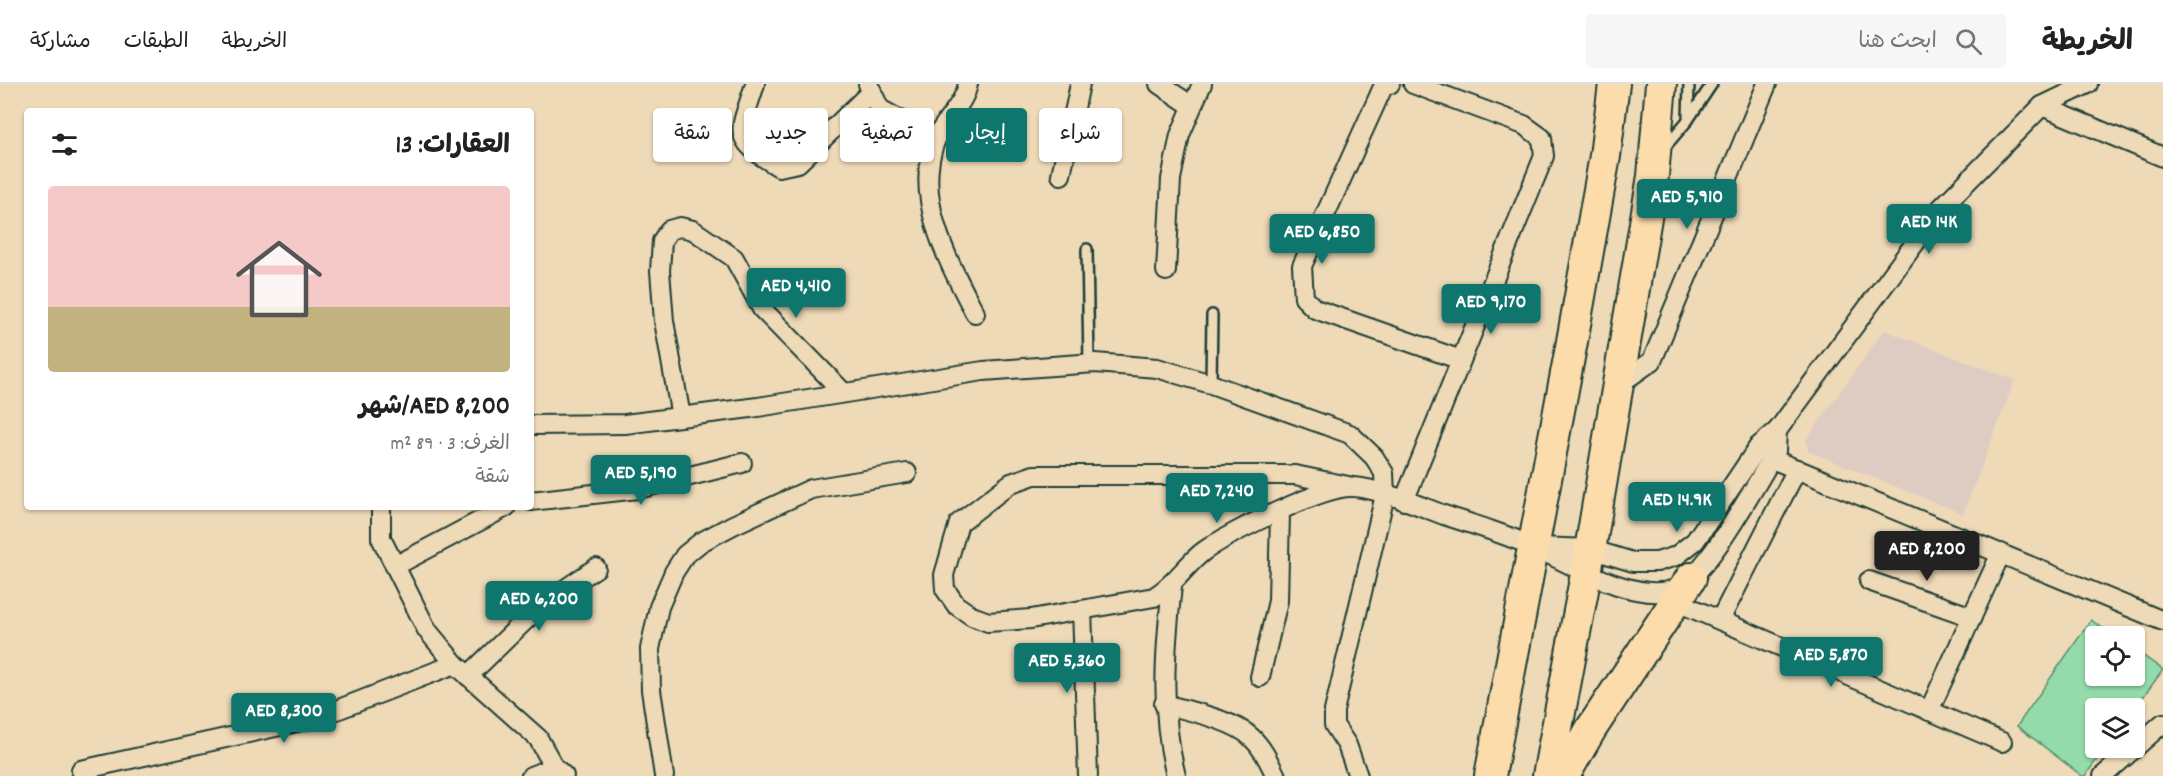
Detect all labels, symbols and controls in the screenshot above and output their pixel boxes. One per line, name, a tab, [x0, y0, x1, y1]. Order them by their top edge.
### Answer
search box	[1586, 14, 2006, 68]
text: الخريطة	[2042, 24, 2133, 64]
icon: search	[1952, 25, 1985, 58]
text: ابحث هنا	[1858, 27, 1937, 58]
text: مشاركة	[30, 28, 91, 58]
text: الطبقات	[124, 28, 189, 58]
text: الخريطة	[222, 28, 287, 58]
chip: شقة	[653, 108, 732, 162]
chip: جديد	[744, 108, 828, 162]
chip: تصفية	[840, 108, 934, 162]
chip: إيجار	[946, 108, 1027, 162]
chip: شراء	[1039, 108, 1122, 162]
icon: filters	[48, 128, 81, 161]
text: العقارات: 13	[395, 128, 510, 165]
pin: AED 5,910	[1618, 179, 1756, 230]
text: AED 5,910	[1651, 184, 1723, 212]
pin: AED 14K	[1874, 204, 1984, 255]
text: AED 14K	[1901, 209, 1957, 237]
pin: AED 6,850	[1253, 214, 1391, 265]
text: AED 6,850	[1284, 219, 1360, 247]
icon: home	[225, 225, 333, 333]
pin: AED 4,410	[727, 268, 865, 319]
text: AED 4,410	[761, 273, 831, 301]
pin: AED 9,170	[1422, 284, 1560, 335]
text: AED 9,170	[1456, 289, 1526, 317]
text: AED 8,200/شهر	[359, 389, 510, 426]
text: الغرف: 3 · 89 m²	[391, 431, 510, 459]
pin: AED 5,190	[572, 455, 710, 506]
text: AED 5,190	[605, 460, 677, 488]
text: شقة	[475, 464, 510, 492]
pin: AED 7,240	[1148, 473, 1286, 524]
text: AED 7,240	[1180, 478, 1254, 506]
pin: AED 14.9K	[1608, 482, 1746, 533]
text: AED 14.9K	[1642, 487, 1712, 515]
pin: AED 8,200	[1858, 531, 1996, 582]
text: AED 8,200	[1888, 536, 1966, 564]
pin: AED 6,200	[470, 581, 608, 632]
text: AED 6,200	[499, 586, 579, 614]
map controls	[2085, 626, 2145, 758]
button: locate	[2085, 626, 2145, 686]
pin: AED 5,870	[1762, 637, 1900, 688]
text: AED 5,870	[1794, 642, 1868, 670]
pin: AED 5,360	[998, 643, 1136, 694]
text: AED 5,360	[1028, 648, 1106, 676]
pin: AED 8,300	[215, 693, 353, 744]
text: AED 8,300	[245, 698, 323, 726]
button: layers	[2085, 698, 2145, 758]

